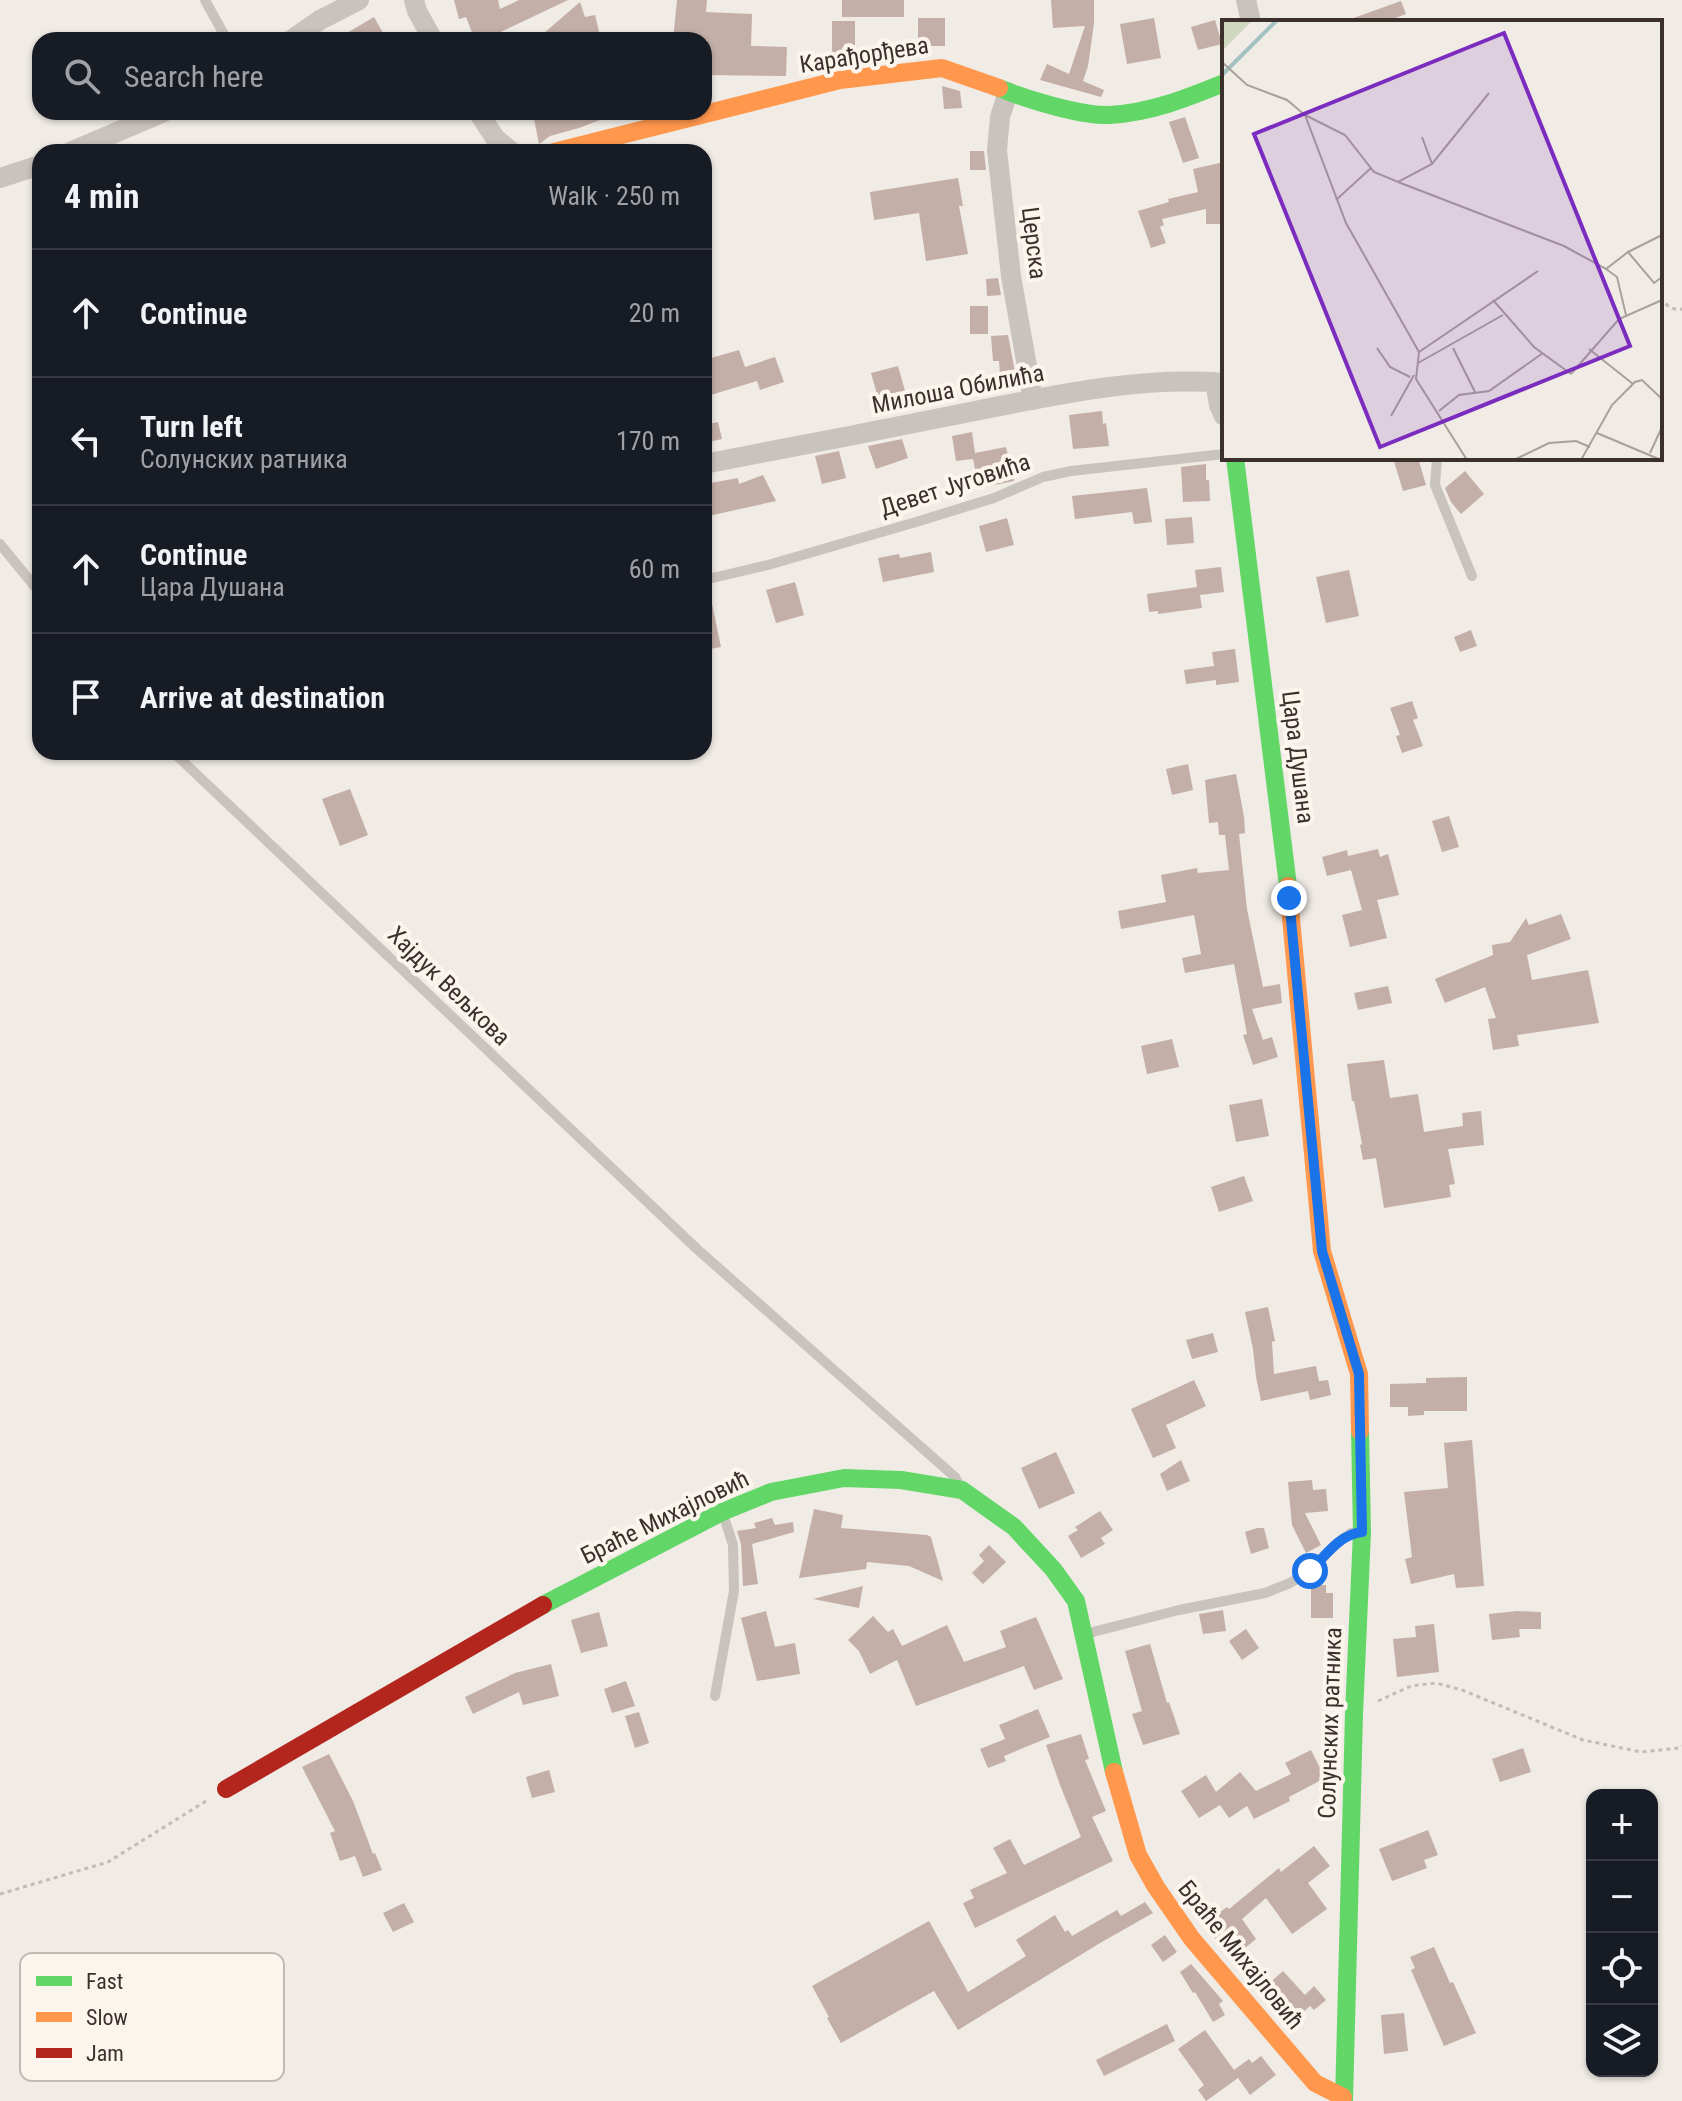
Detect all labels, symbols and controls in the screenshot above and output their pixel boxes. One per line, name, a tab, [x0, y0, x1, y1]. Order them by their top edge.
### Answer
inset map	[1222, 20, 1662, 460]
street label: Карађорђева	[798, 31, 930, 79]
search box	[32, 32, 712, 120]
icon: search	[60, 54, 104, 98]
text: Search here	[124, 59, 264, 94]
text: 4 min	[64, 176, 140, 216]
text: Walk · 250 m	[548, 181, 680, 211]
street label: Церска	[1016, 205, 1052, 281]
icon: ahead	[64, 291, 108, 335]
text: Continue	[140, 296, 247, 331]
text: 20 m	[629, 298, 680, 328]
street label: Милоша Обилића	[870, 359, 1046, 419]
text: Turn left	[140, 409, 243, 444]
icon: left	[64, 419, 108, 463]
text: 170 m	[616, 426, 680, 456]
text: Солунских ратника	[140, 444, 348, 474]
street label: Девет Југовића	[876, 448, 1034, 522]
text: Continue	[140, 537, 247, 572]
icon: ahead	[64, 547, 108, 591]
text: 60 m	[629, 554, 680, 584]
text: Цара Душана	[140, 572, 285, 602]
icon: arrive	[64, 675, 108, 719]
text: Arrive at destination	[140, 680, 385, 715]
street label: Цара Душана	[1276, 689, 1320, 825]
route end	[1271, 880, 1307, 916]
street label: Хајдук Вељкова	[382, 921, 516, 1051]
street label: Браће Михајловић	[576, 1464, 754, 1570]
route start	[1292, 1553, 1328, 1589]
street label: Солунских ратника	[1313, 1627, 1347, 1819]
map controls	[1586, 1789, 1658, 2077]
button: +	[1586, 1789, 1658, 1861]
button: −	[1586, 1861, 1658, 1933]
street label: Браће Михајловић	[1172, 1875, 1310, 2035]
button: locate	[1586, 1933, 1658, 2005]
legend	[20, 1953, 284, 2081]
text: Fast	[86, 1969, 123, 1994]
text: Slow	[86, 2005, 128, 2030]
button: layers	[1586, 2005, 1658, 2077]
text: Jam	[86, 2041, 124, 2066]

